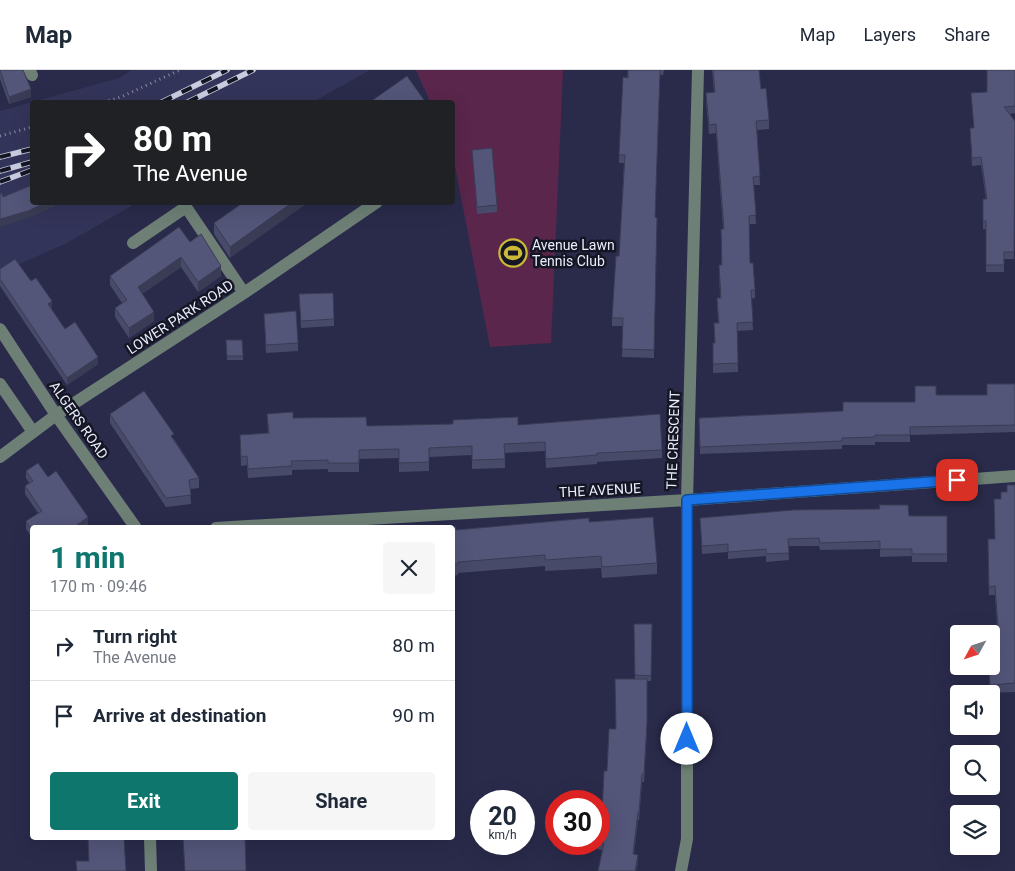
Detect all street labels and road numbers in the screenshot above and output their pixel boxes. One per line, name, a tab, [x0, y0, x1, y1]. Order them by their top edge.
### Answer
street label: LOWER PARK ROAD	[124, 277, 236, 357]
street label: ALGERS ROAD	[46, 378, 112, 462]
street label: THE CRESCENT	[663, 390, 683, 490]
street label: THE AVENUE	[559, 480, 642, 500]

